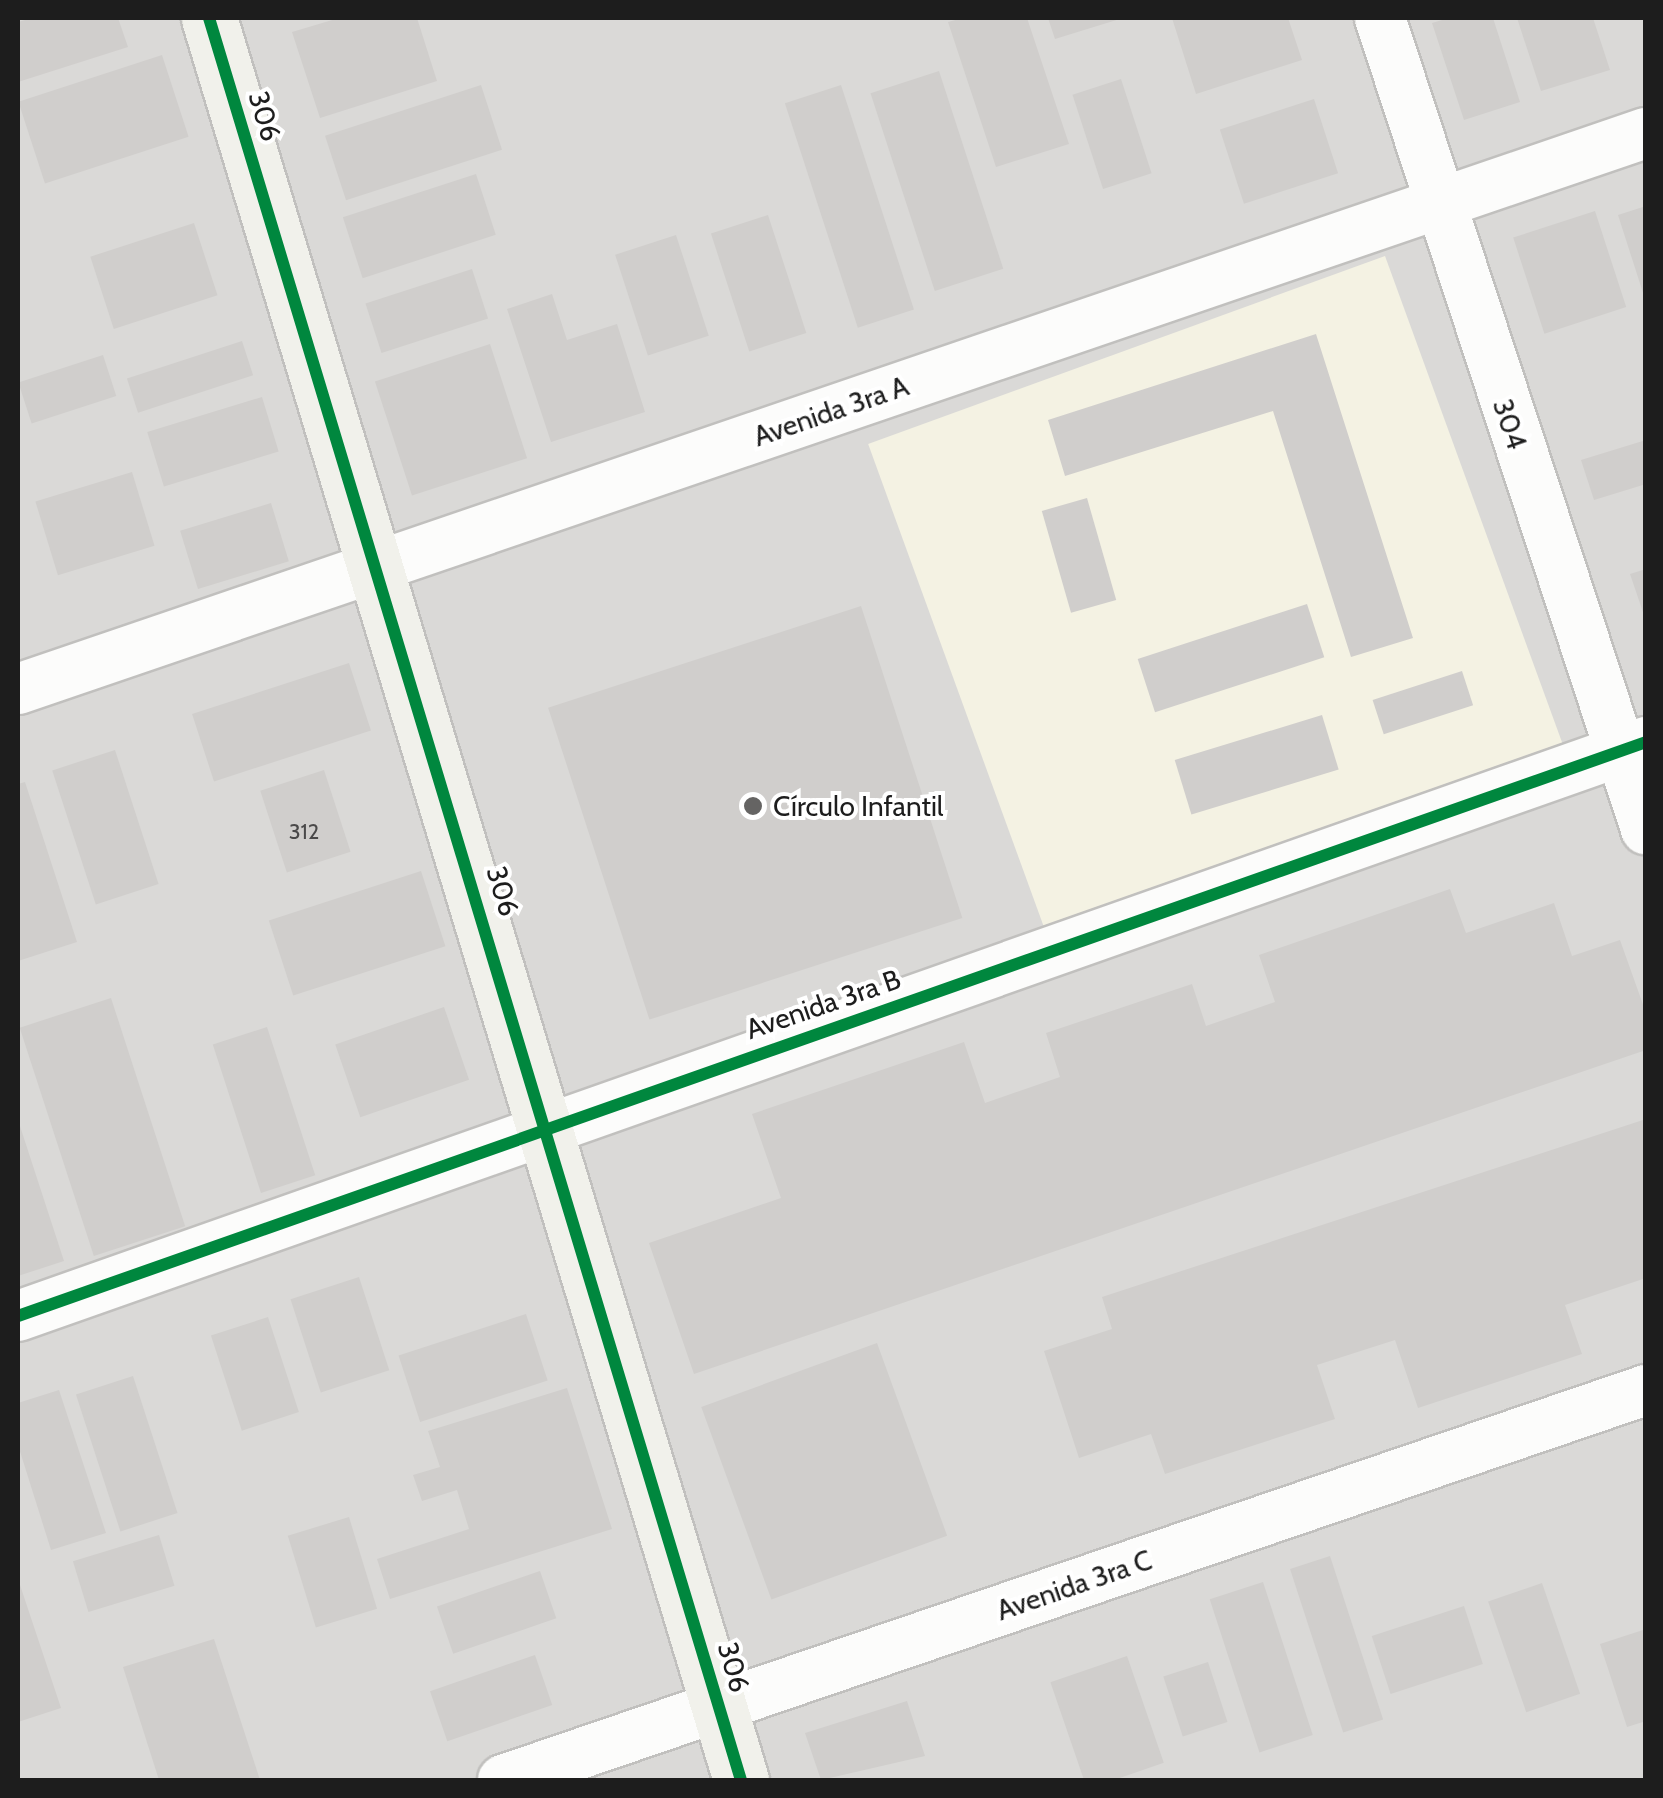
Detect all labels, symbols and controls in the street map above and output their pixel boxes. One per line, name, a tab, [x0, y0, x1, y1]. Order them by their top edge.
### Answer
street label: 306	[242, 87, 288, 145]
street label: Avenida 3ra A	[749, 369, 913, 453]
street label: 304	[1486, 394, 1534, 454]
place label: Círculo Infantil	[773, 789, 943, 823]
marker: Círculo Infantil	[742, 795, 764, 817]
house number: 312	[289, 819, 319, 845]
street label: 306	[480, 862, 526, 920]
street label: Avenida 3ra B	[741, 962, 905, 1046]
street label: Avenida 3ra C	[992, 1543, 1156, 1627]
street label: 306	[711, 1638, 757, 1696]

